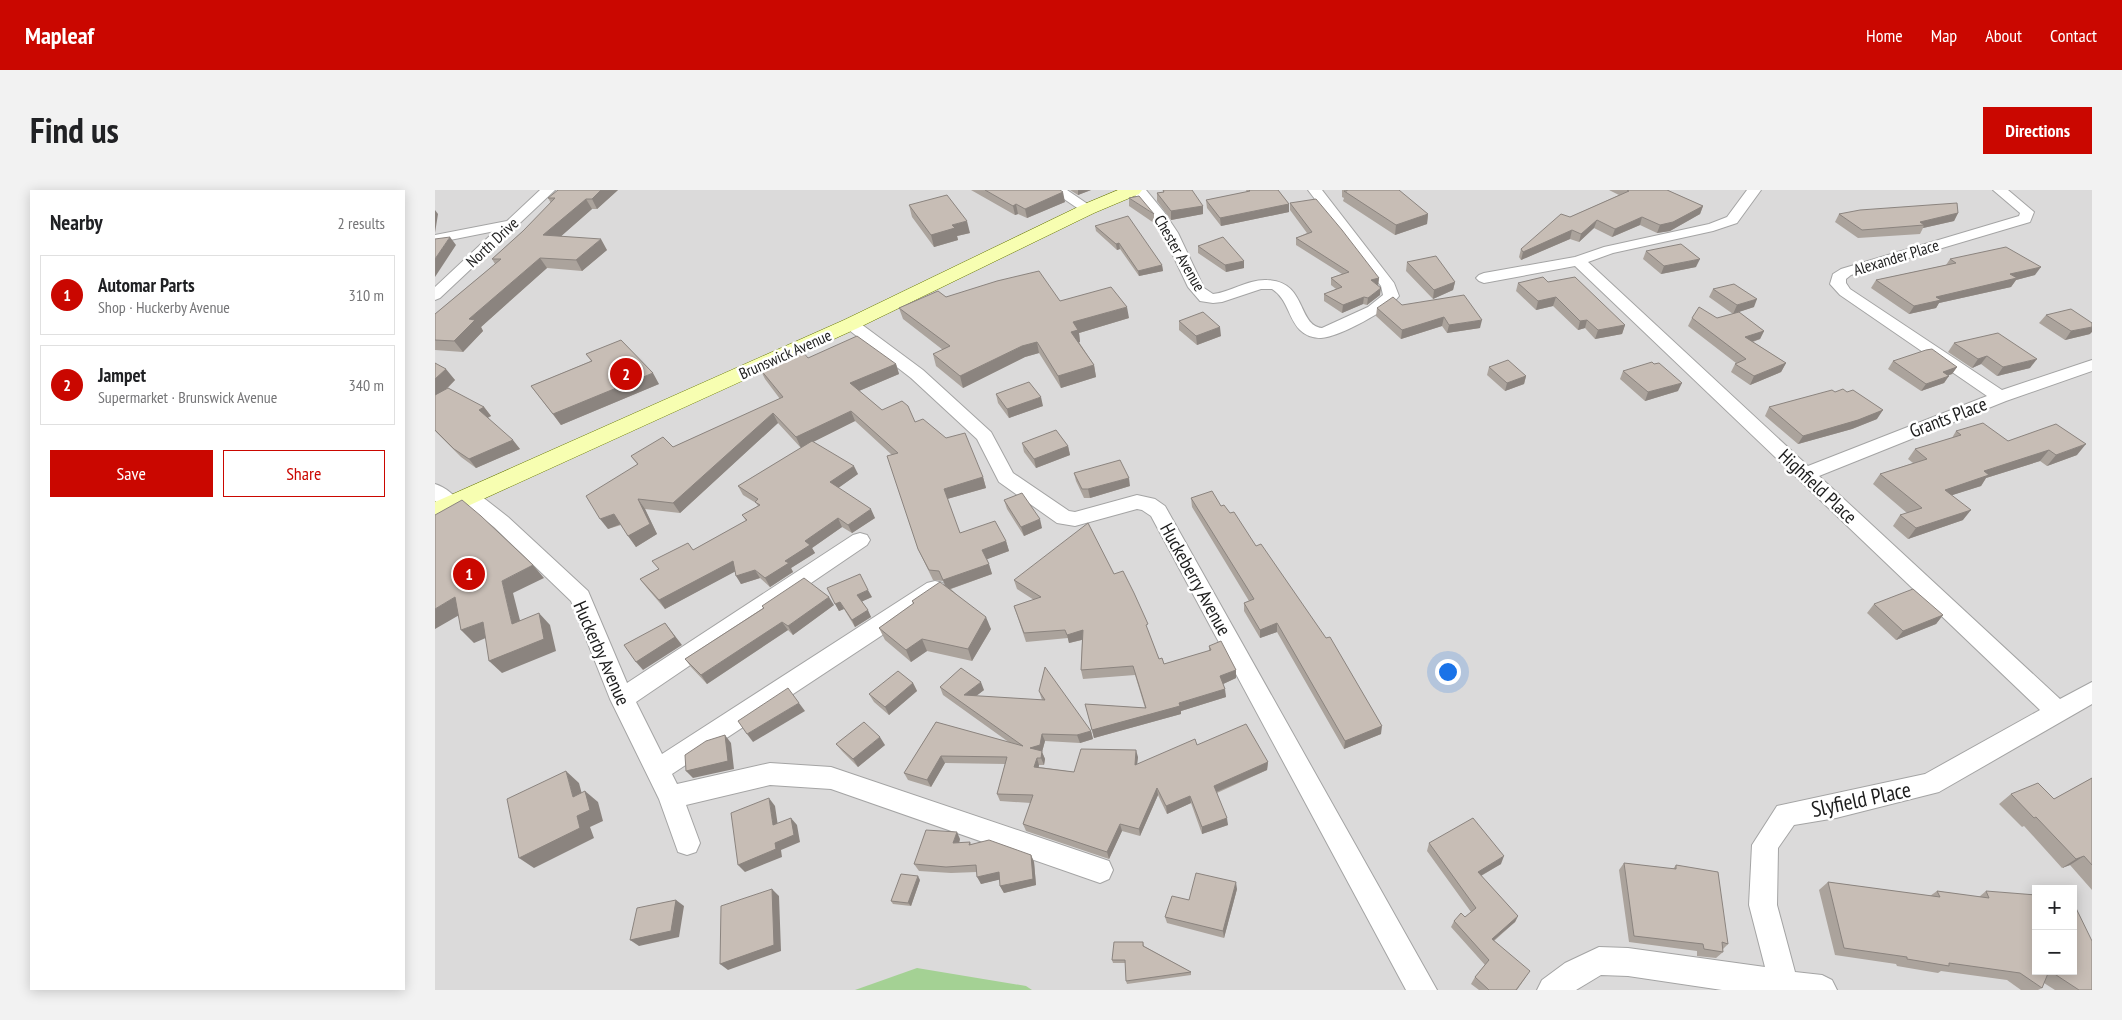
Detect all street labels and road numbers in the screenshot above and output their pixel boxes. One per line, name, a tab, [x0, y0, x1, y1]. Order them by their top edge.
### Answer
street label: Chester Avenue	[1150, 211, 1210, 295]
street label: North Drive	[462, 213, 522, 271]
street label: Alexander Place	[1851, 235, 1941, 279]
street label: Brunswick Avenue	[736, 325, 834, 383]
street label: Grants Place	[1906, 391, 1990, 443]
street label: Highfield Place	[1774, 444, 1862, 528]
street label: Huckeberry Avenue	[1155, 519, 1237, 640]
street label: Huckerby Avenue	[568, 597, 636, 709]
street label: Slyfield Place	[1809, 775, 1913, 823]

